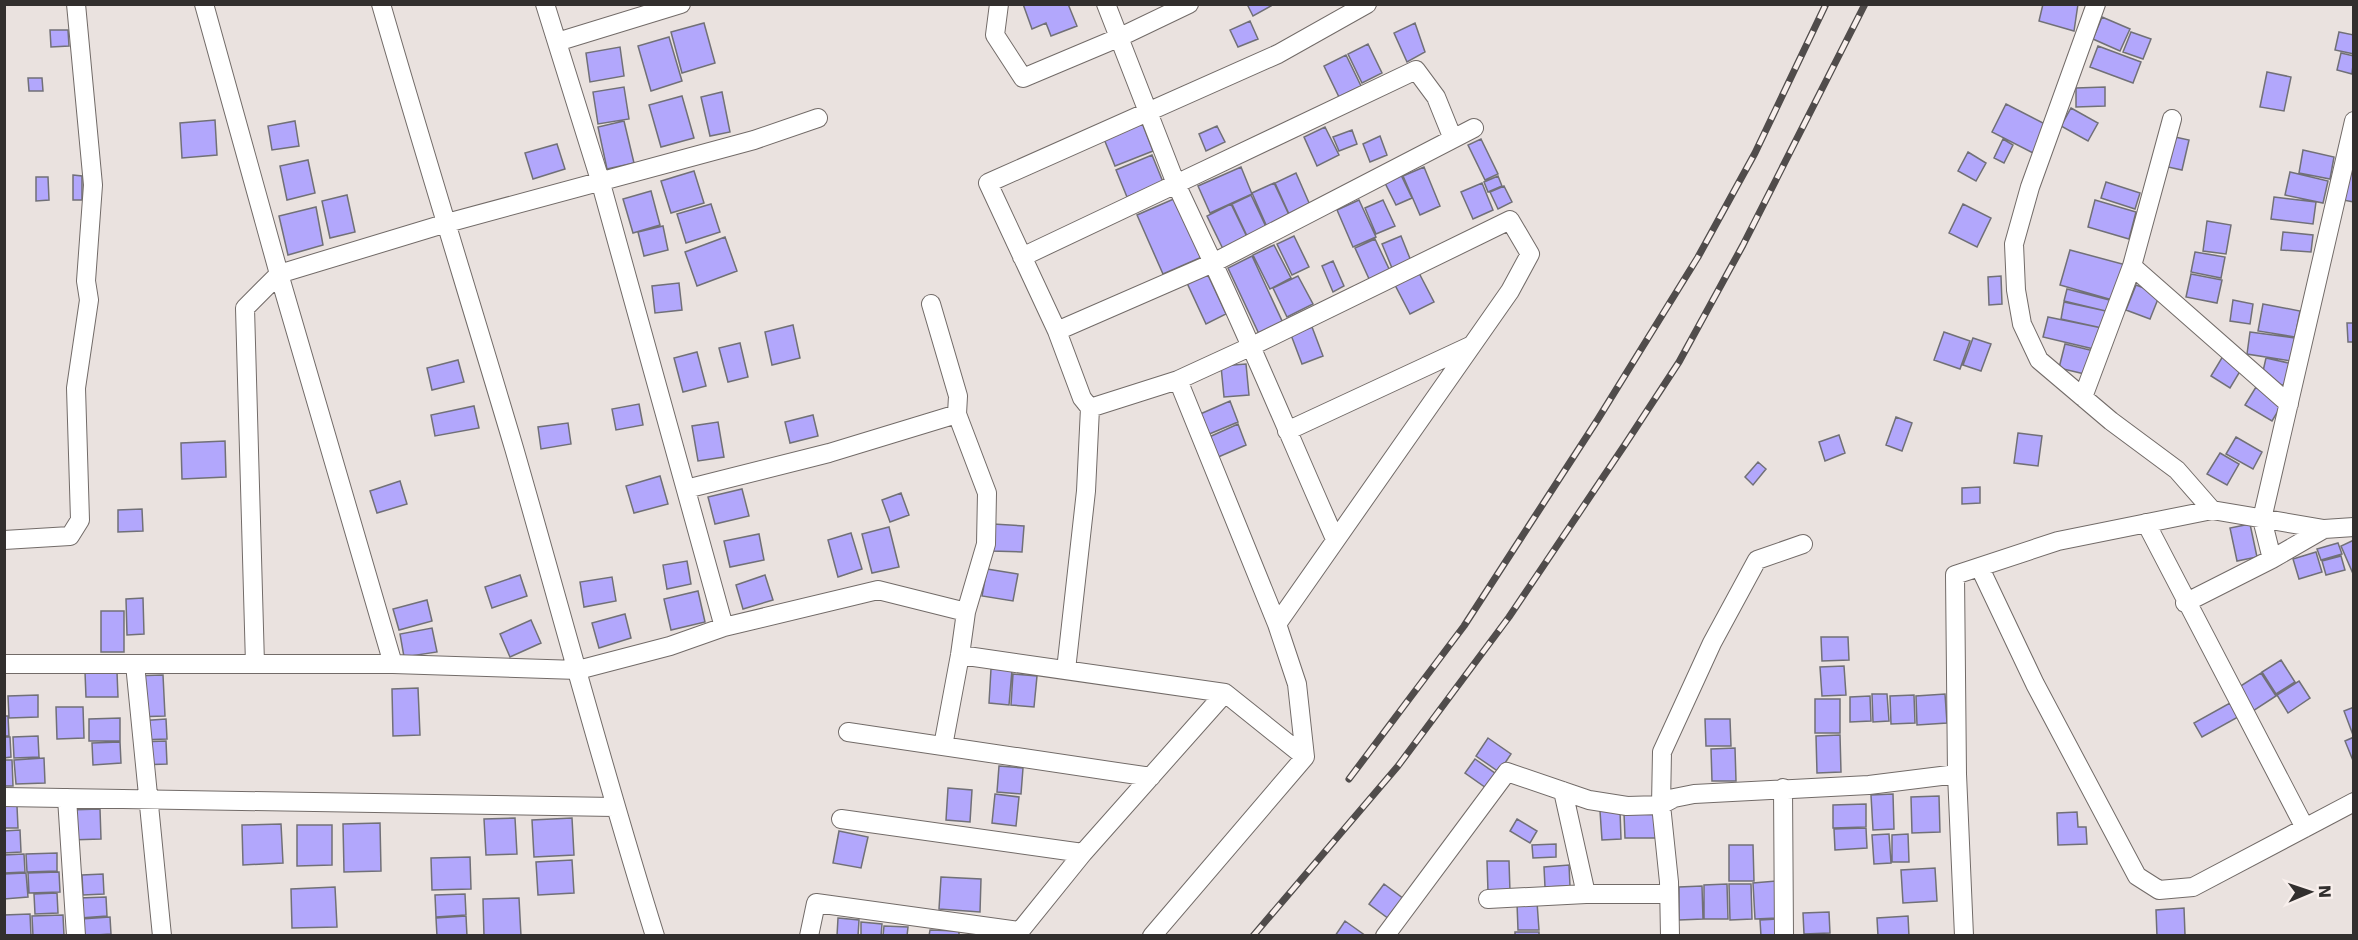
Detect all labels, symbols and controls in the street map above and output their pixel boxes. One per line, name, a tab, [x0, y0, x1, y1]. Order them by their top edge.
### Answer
north arrow	[2280, 862, 2340, 922]
text: N	[2315, 884, 2334, 899]

